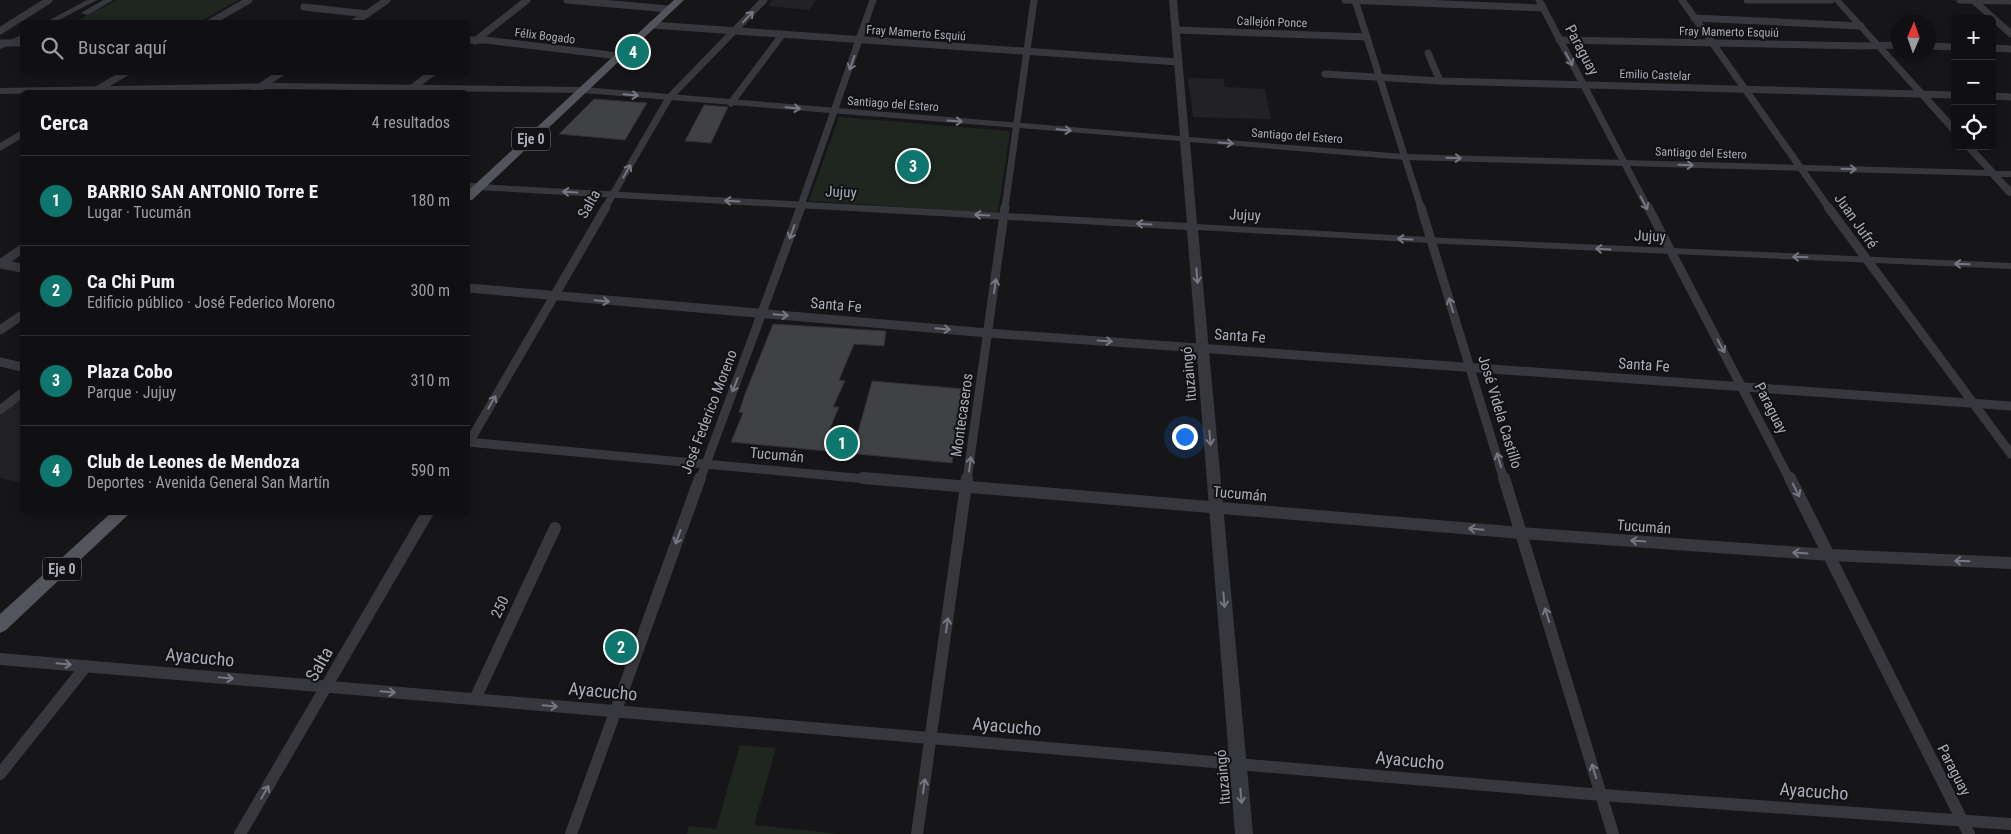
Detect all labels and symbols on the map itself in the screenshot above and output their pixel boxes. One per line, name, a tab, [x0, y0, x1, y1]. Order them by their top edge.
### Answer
one-way arrow	[742, 11, 754, 23]
street label: Callejón Ponce	[1237, 14, 1308, 30]
north arrow	[1891, 15, 1936, 60]
street label: Paraguay	[1561, 22, 1603, 78]
street label: Fray Mamerto Esquiú	[866, 23, 967, 43]
street label: Fray Mamerto Esquiú	[1679, 24, 1779, 40]
street label: Félix Bogado	[514, 25, 576, 47]
pin: 4	[617, 33, 649, 71]
one-way arrow	[1565, 51, 1574, 66]
one-way arrow	[847, 55, 856, 70]
street label: Emilio Castelar	[1619, 67, 1691, 83]
one-way arrow	[623, 90, 639, 99]
street label: Santiago del Estero	[847, 94, 939, 114]
one-way arrow	[785, 104, 801, 113]
one-way arrow	[947, 116, 963, 126]
one-way arrow	[1056, 125, 1072, 134]
street label: Santiago del Estero	[1251, 126, 1343, 146]
road number: Eje 0	[512, 128, 550, 150]
one-way arrow	[1218, 138, 1234, 148]
street label: Santiago del Estero	[1655, 144, 1747, 162]
pin: 3	[897, 147, 929, 185]
one-way arrow	[1446, 154, 1462, 163]
one-way arrow	[1678, 160, 1694, 170]
one-way arrow	[623, 164, 632, 179]
one-way arrow	[1841, 165, 1857, 174]
street label: Jujuy	[825, 182, 857, 202]
street label: Salta	[574, 186, 604, 222]
one-way arrow	[562, 188, 578, 197]
street label: Juan Jufré	[1831, 190, 1881, 252]
one-way arrow	[1640, 195, 1649, 210]
one-way arrow	[724, 197, 740, 206]
street label: Jujuy	[1229, 205, 1261, 225]
one-way arrow	[974, 211, 990, 220]
one-way arrow	[1136, 220, 1152, 229]
one-way arrow	[787, 224, 796, 240]
street label: Jujuy	[1634, 226, 1666, 246]
one-way arrow	[1398, 235, 1414, 244]
one-way arrow	[1595, 244, 1611, 253]
one-way arrow	[1792, 252, 1808, 262]
one-way arrow	[1955, 259, 1971, 268]
one-way arrow	[1192, 267, 1201, 283]
one-way arrow	[990, 278, 1000, 294]
street label: Santa Fe	[810, 294, 862, 316]
one-way arrow	[593, 296, 609, 305]
one-way arrow	[1445, 297, 1455, 313]
one-way arrow	[773, 311, 789, 320]
one-way arrow	[935, 324, 951, 334]
street label: Santa Fe	[1214, 325, 1266, 347]
one-way arrow	[1097, 336, 1113, 346]
one-way arrow	[1717, 338, 1726, 353]
street label: Ituzaingó	[1178, 346, 1200, 402]
street label: José Federico Moreno	[677, 347, 741, 477]
street label: José Videla Castillo	[1474, 353, 1526, 471]
street label: Santa Fe	[1618, 354, 1670, 376]
street label: Montecaseros	[947, 372, 977, 458]
one-way arrow	[730, 376, 739, 392]
street label: Paraguay	[1751, 379, 1791, 437]
one-way arrow	[488, 395, 497, 410]
pin: 1	[826, 424, 858, 462]
your location	[1172, 424, 1198, 450]
one-way arrow	[1206, 429, 1215, 445]
street label: Tucumán	[749, 444, 805, 466]
one-way arrow	[1493, 452, 1503, 468]
one-way arrow	[965, 456, 975, 472]
one-way arrow	[1792, 482, 1801, 497]
street label: Tucumán	[1212, 483, 1268, 505]
street label: Tucumán	[1616, 516, 1672, 538]
one-way arrow	[1468, 524, 1484, 534]
one-way arrow	[673, 528, 682, 544]
one-way arrow	[1630, 537, 1646, 546]
one-way arrow	[1792, 549, 1808, 558]
one-way arrow	[1955, 557, 1971, 566]
road number: Eje 0	[43, 558, 81, 580]
one-way arrow	[1219, 591, 1229, 607]
street label: 250	[487, 593, 513, 621]
one-way arrow	[1541, 608, 1551, 624]
one-way arrow	[942, 617, 952, 633]
pin: 2	[605, 628, 637, 666]
street label: Salta	[301, 643, 337, 685]
street label: Ayacucho	[165, 644, 235, 670]
one-way arrow	[56, 660, 72, 669]
one-way arrow	[218, 673, 234, 683]
street label: Ayacucho	[568, 678, 638, 704]
one-way arrow	[380, 687, 396, 697]
one-way arrow	[542, 701, 558, 710]
street label: Ayacucho	[972, 713, 1042, 739]
street label: Paraguay	[1934, 741, 1974, 799]
street label: Ayacucho	[1375, 747, 1445, 773]
street label: Ituzaingó	[1212, 749, 1234, 805]
one-way arrow	[1589, 763, 1599, 779]
one-way arrow	[919, 778, 929, 794]
street label: Ayacucho	[1779, 778, 1849, 804]
one-way arrow	[260, 785, 270, 799]
one-way arrow	[1236, 788, 1246, 804]

